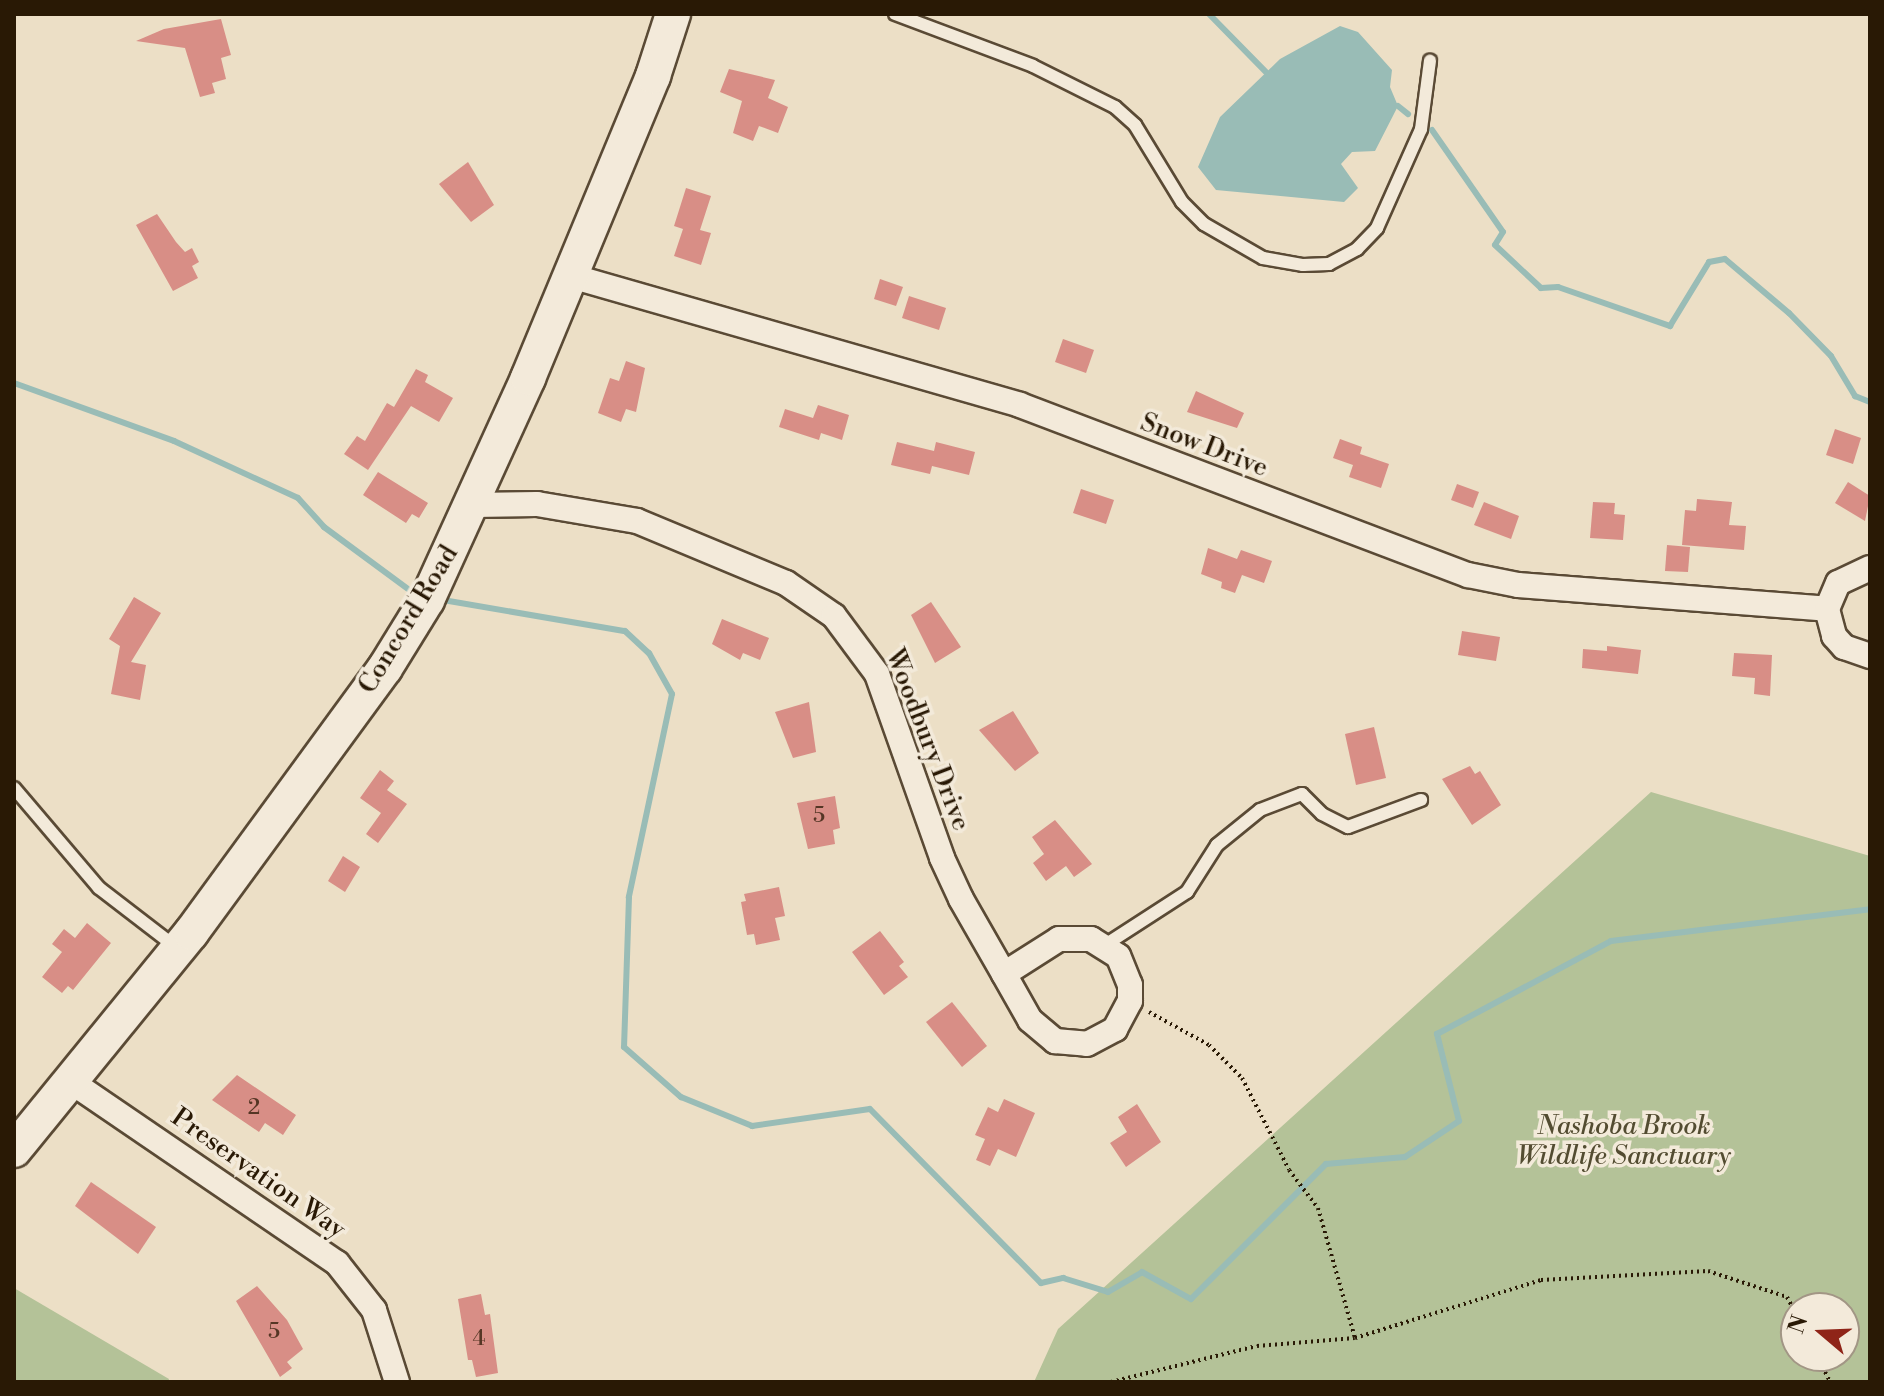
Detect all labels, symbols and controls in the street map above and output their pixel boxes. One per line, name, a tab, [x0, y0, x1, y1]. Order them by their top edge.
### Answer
street label: Snow Drive	[1136, 407, 1272, 485]
street label: Concord Road	[353, 540, 465, 700]
street label: Woodbury Drive	[878, 645, 976, 835]
house number: 5	[813, 803, 825, 829]
house number: 2	[248, 1095, 260, 1121]
street label: Preservation Way	[165, 1102, 351, 1246]
park label: Nashoba Brook Wildlife Sanctuary	[1517, 1111, 1731, 1172]
north arrow	[1780, 1292, 1860, 1372]
text: N	[1783, 1312, 1814, 1337]
house number: 5	[268, 1319, 280, 1345]
house number: 4	[472, 1326, 486, 1352]

